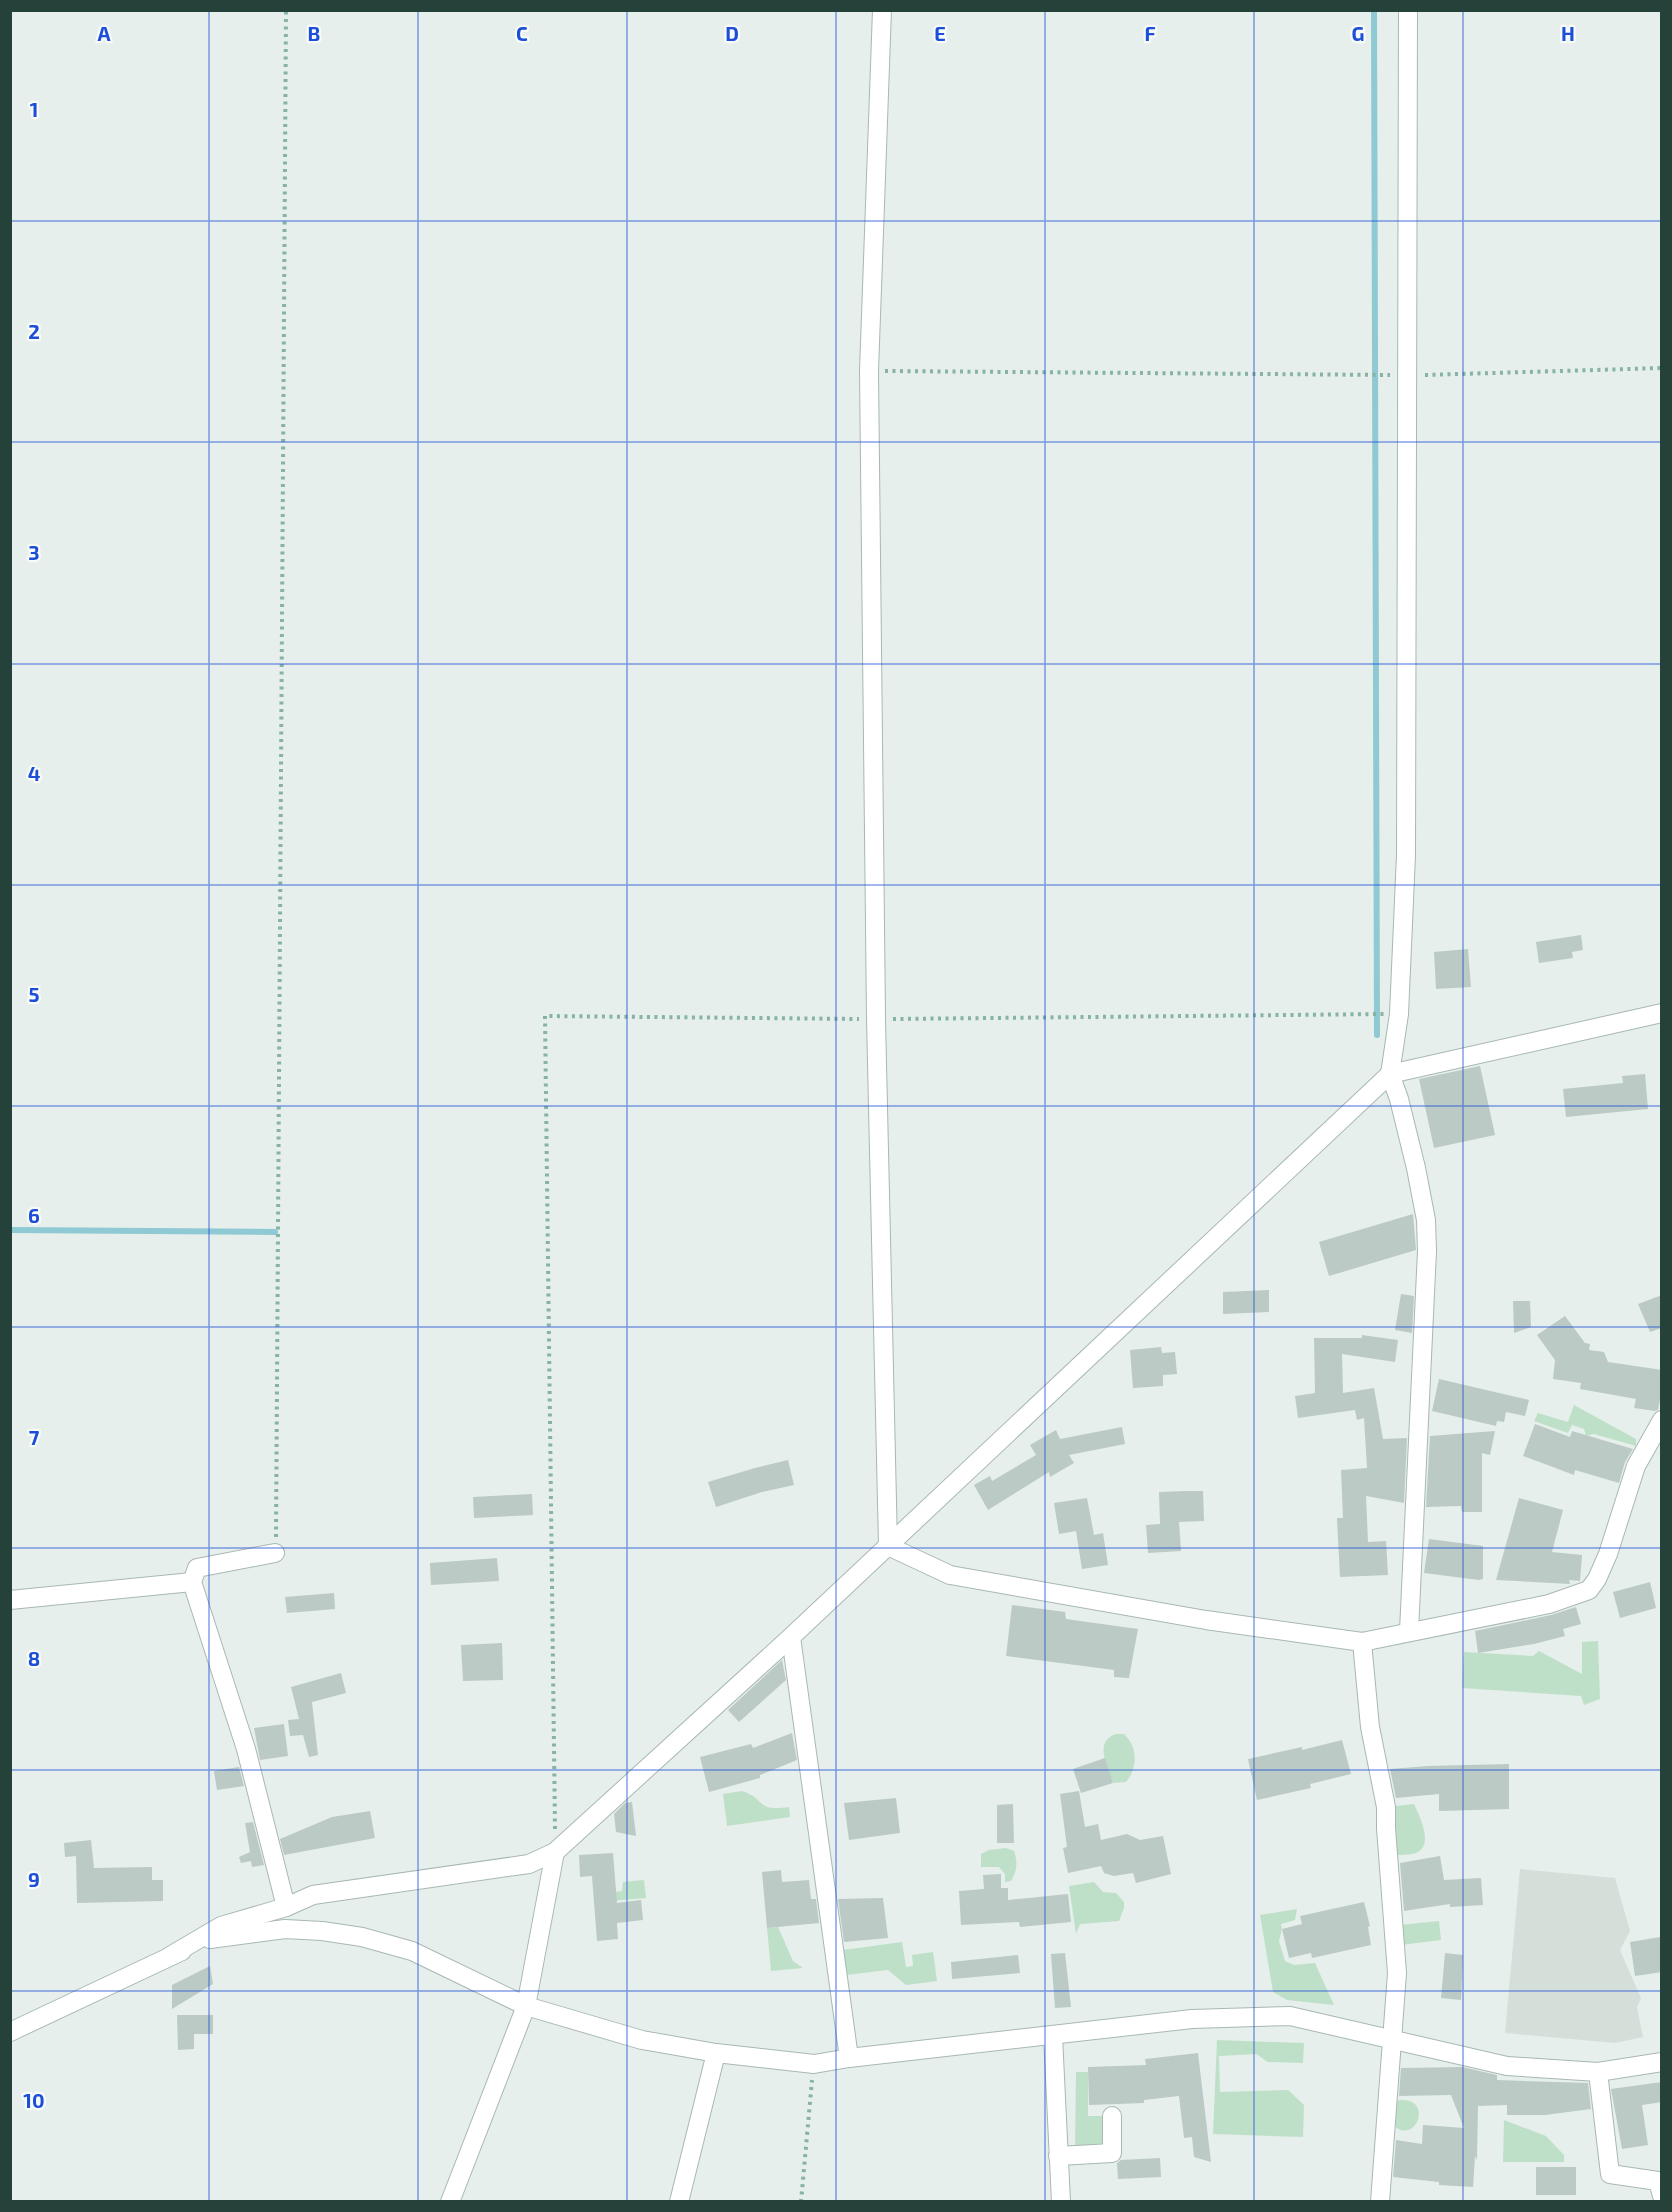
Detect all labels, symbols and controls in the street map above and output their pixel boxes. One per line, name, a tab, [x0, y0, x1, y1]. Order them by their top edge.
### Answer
text: A	[97, 21, 111, 45]
text: B	[308, 21, 320, 45]
text: C	[516, 21, 528, 45]
text: D	[725, 21, 739, 45]
text: E	[934, 21, 946, 45]
text: F	[1144, 21, 1156, 45]
text: G	[1352, 21, 1364, 45]
text: H	[1561, 21, 1575, 45]
text: 1	[30, 97, 38, 121]
text: 2	[28, 319, 40, 343]
text: 3	[28, 540, 40, 564]
text: 4	[28, 761, 41, 785]
text: 5	[28, 982, 40, 1006]
text: 6	[28, 1203, 40, 1227]
text: 7	[29, 1425, 40, 1449]
text: 8	[28, 1646, 40, 1670]
text: 9	[28, 1867, 40, 1891]
text: 10	[23, 2088, 45, 2112]

